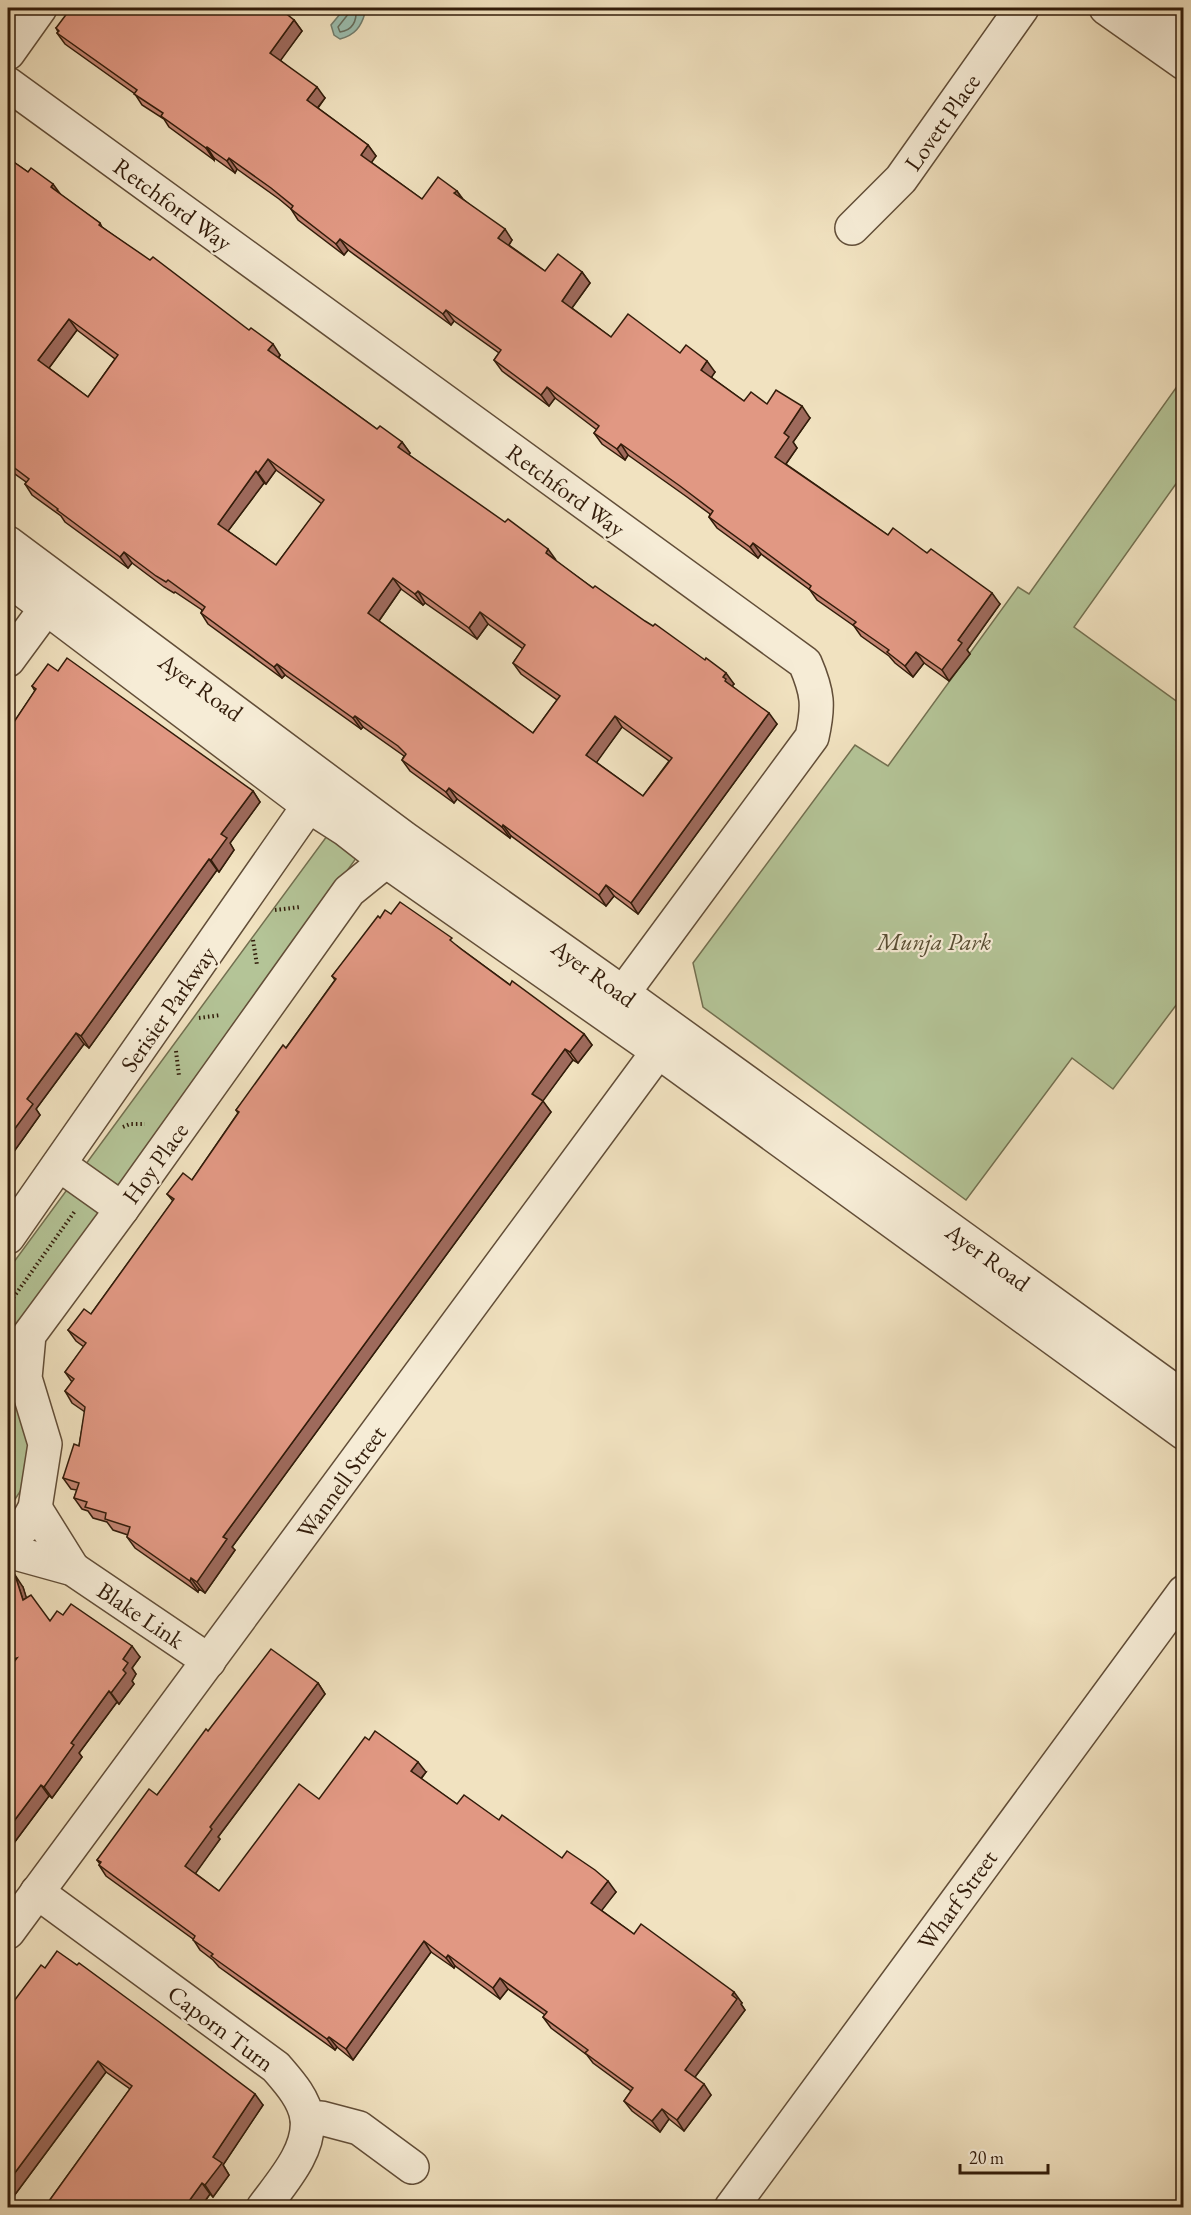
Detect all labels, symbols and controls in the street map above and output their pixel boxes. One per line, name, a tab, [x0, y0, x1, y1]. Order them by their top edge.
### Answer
street label: Lovett Place	[897, 67, 987, 177]
street label: Retchford Way	[107, 150, 239, 258]
street label: Retchford Way	[500, 436, 632, 544]
street label: Ayer Road	[152, 645, 250, 729]
park label: Munja Park	[875, 926, 991, 957]
street label: Ayer Road	[545, 931, 643, 1015]
street label: Serisier Parkway	[113, 939, 223, 1078]
street label: Hoy Place	[115, 1116, 195, 1210]
street label: Ayer Road	[939, 1215, 1037, 1299]
street label: Wannell Street	[289, 1419, 393, 1545]
street label: Blake Link	[91, 1575, 191, 1656]
street label: Wharf Street	[910, 1843, 1004, 1956]
street label: Caporn Turn	[161, 1978, 281, 2078]
scale bar	[960, 2137, 1048, 2175]
text: 20 m	[969, 2146, 1004, 2169]

